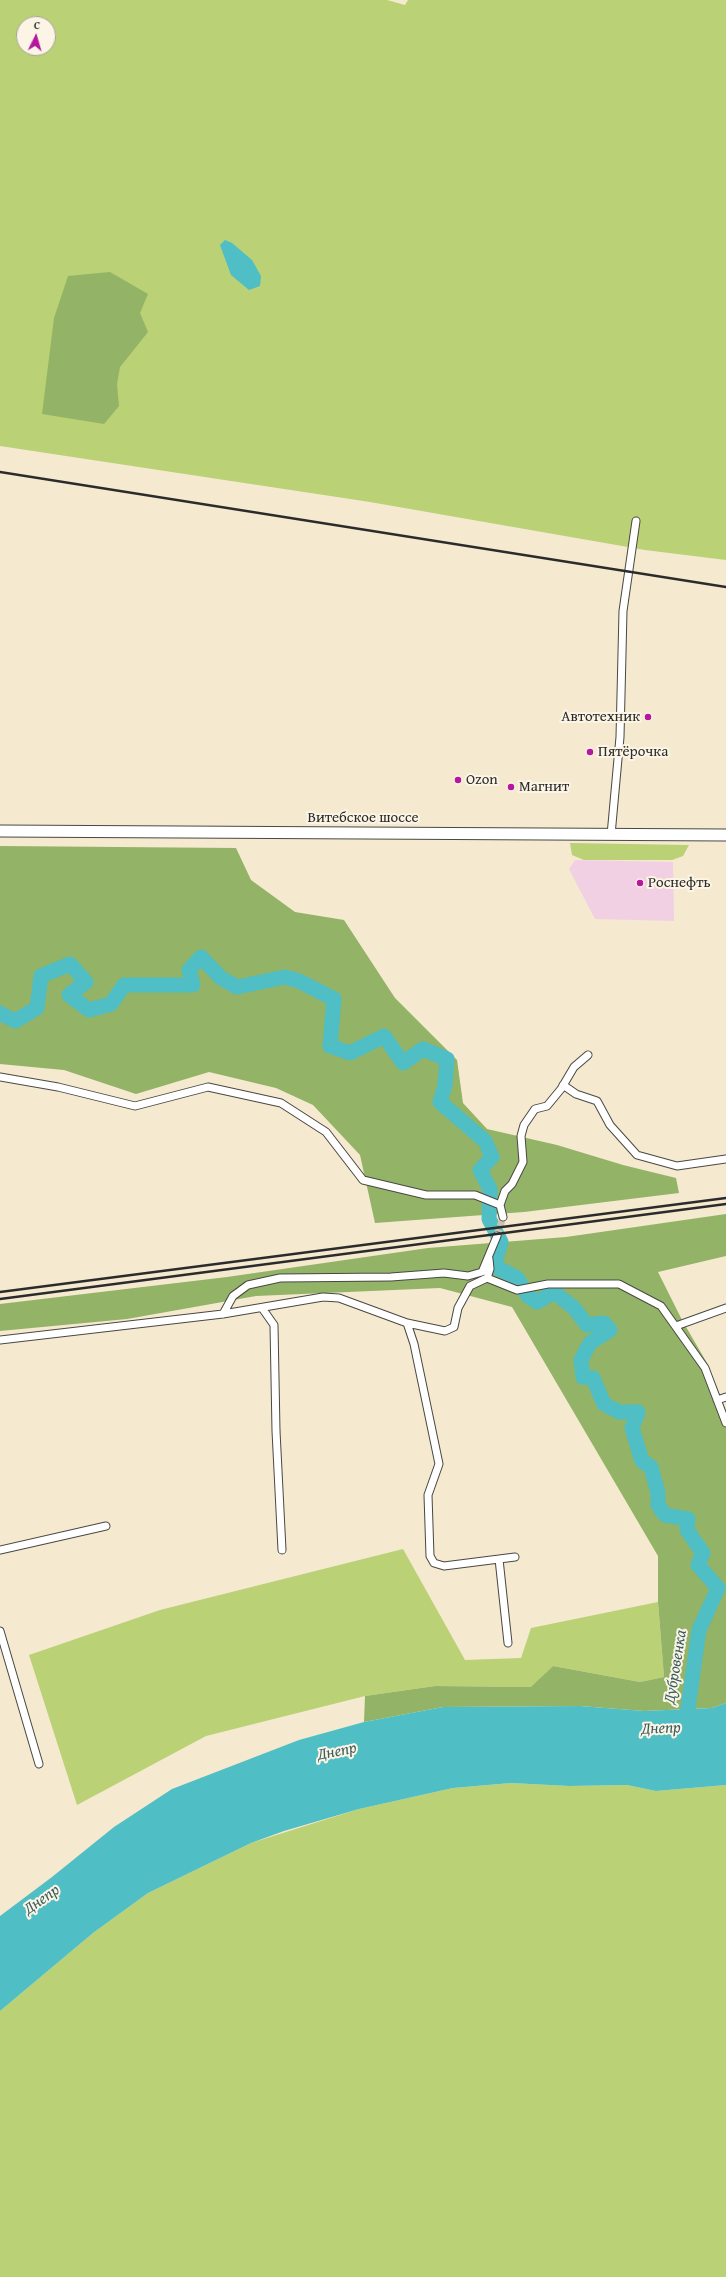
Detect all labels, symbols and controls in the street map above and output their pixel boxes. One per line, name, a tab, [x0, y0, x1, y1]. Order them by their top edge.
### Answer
north arrow	[16, 16, 56, 56]
text: С	[33, 17, 41, 33]
place label: Автотехник	[561, 708, 640, 726]
marker: Автотехник	[643, 712, 653, 722]
place label: Пятёрочка	[598, 743, 668, 761]
marker: Пятёрочка	[585, 747, 595, 757]
place label: Ozon	[466, 771, 498, 789]
marker: Ozon	[453, 775, 463, 785]
place label: Магнит	[519, 778, 569, 796]
marker: Магнит	[506, 782, 516, 792]
street label: Витебское шоссе	[307, 809, 419, 827]
place label: Роснефть	[648, 874, 710, 892]
marker: Роснефть	[635, 878, 645, 888]
water label: Дубровенка	[661, 1629, 691, 1705]
water label: Днепр	[641, 1719, 681, 1739]
water label: Днепр	[316, 1739, 358, 1765]
water label: Днепр	[20, 1881, 64, 1919]

